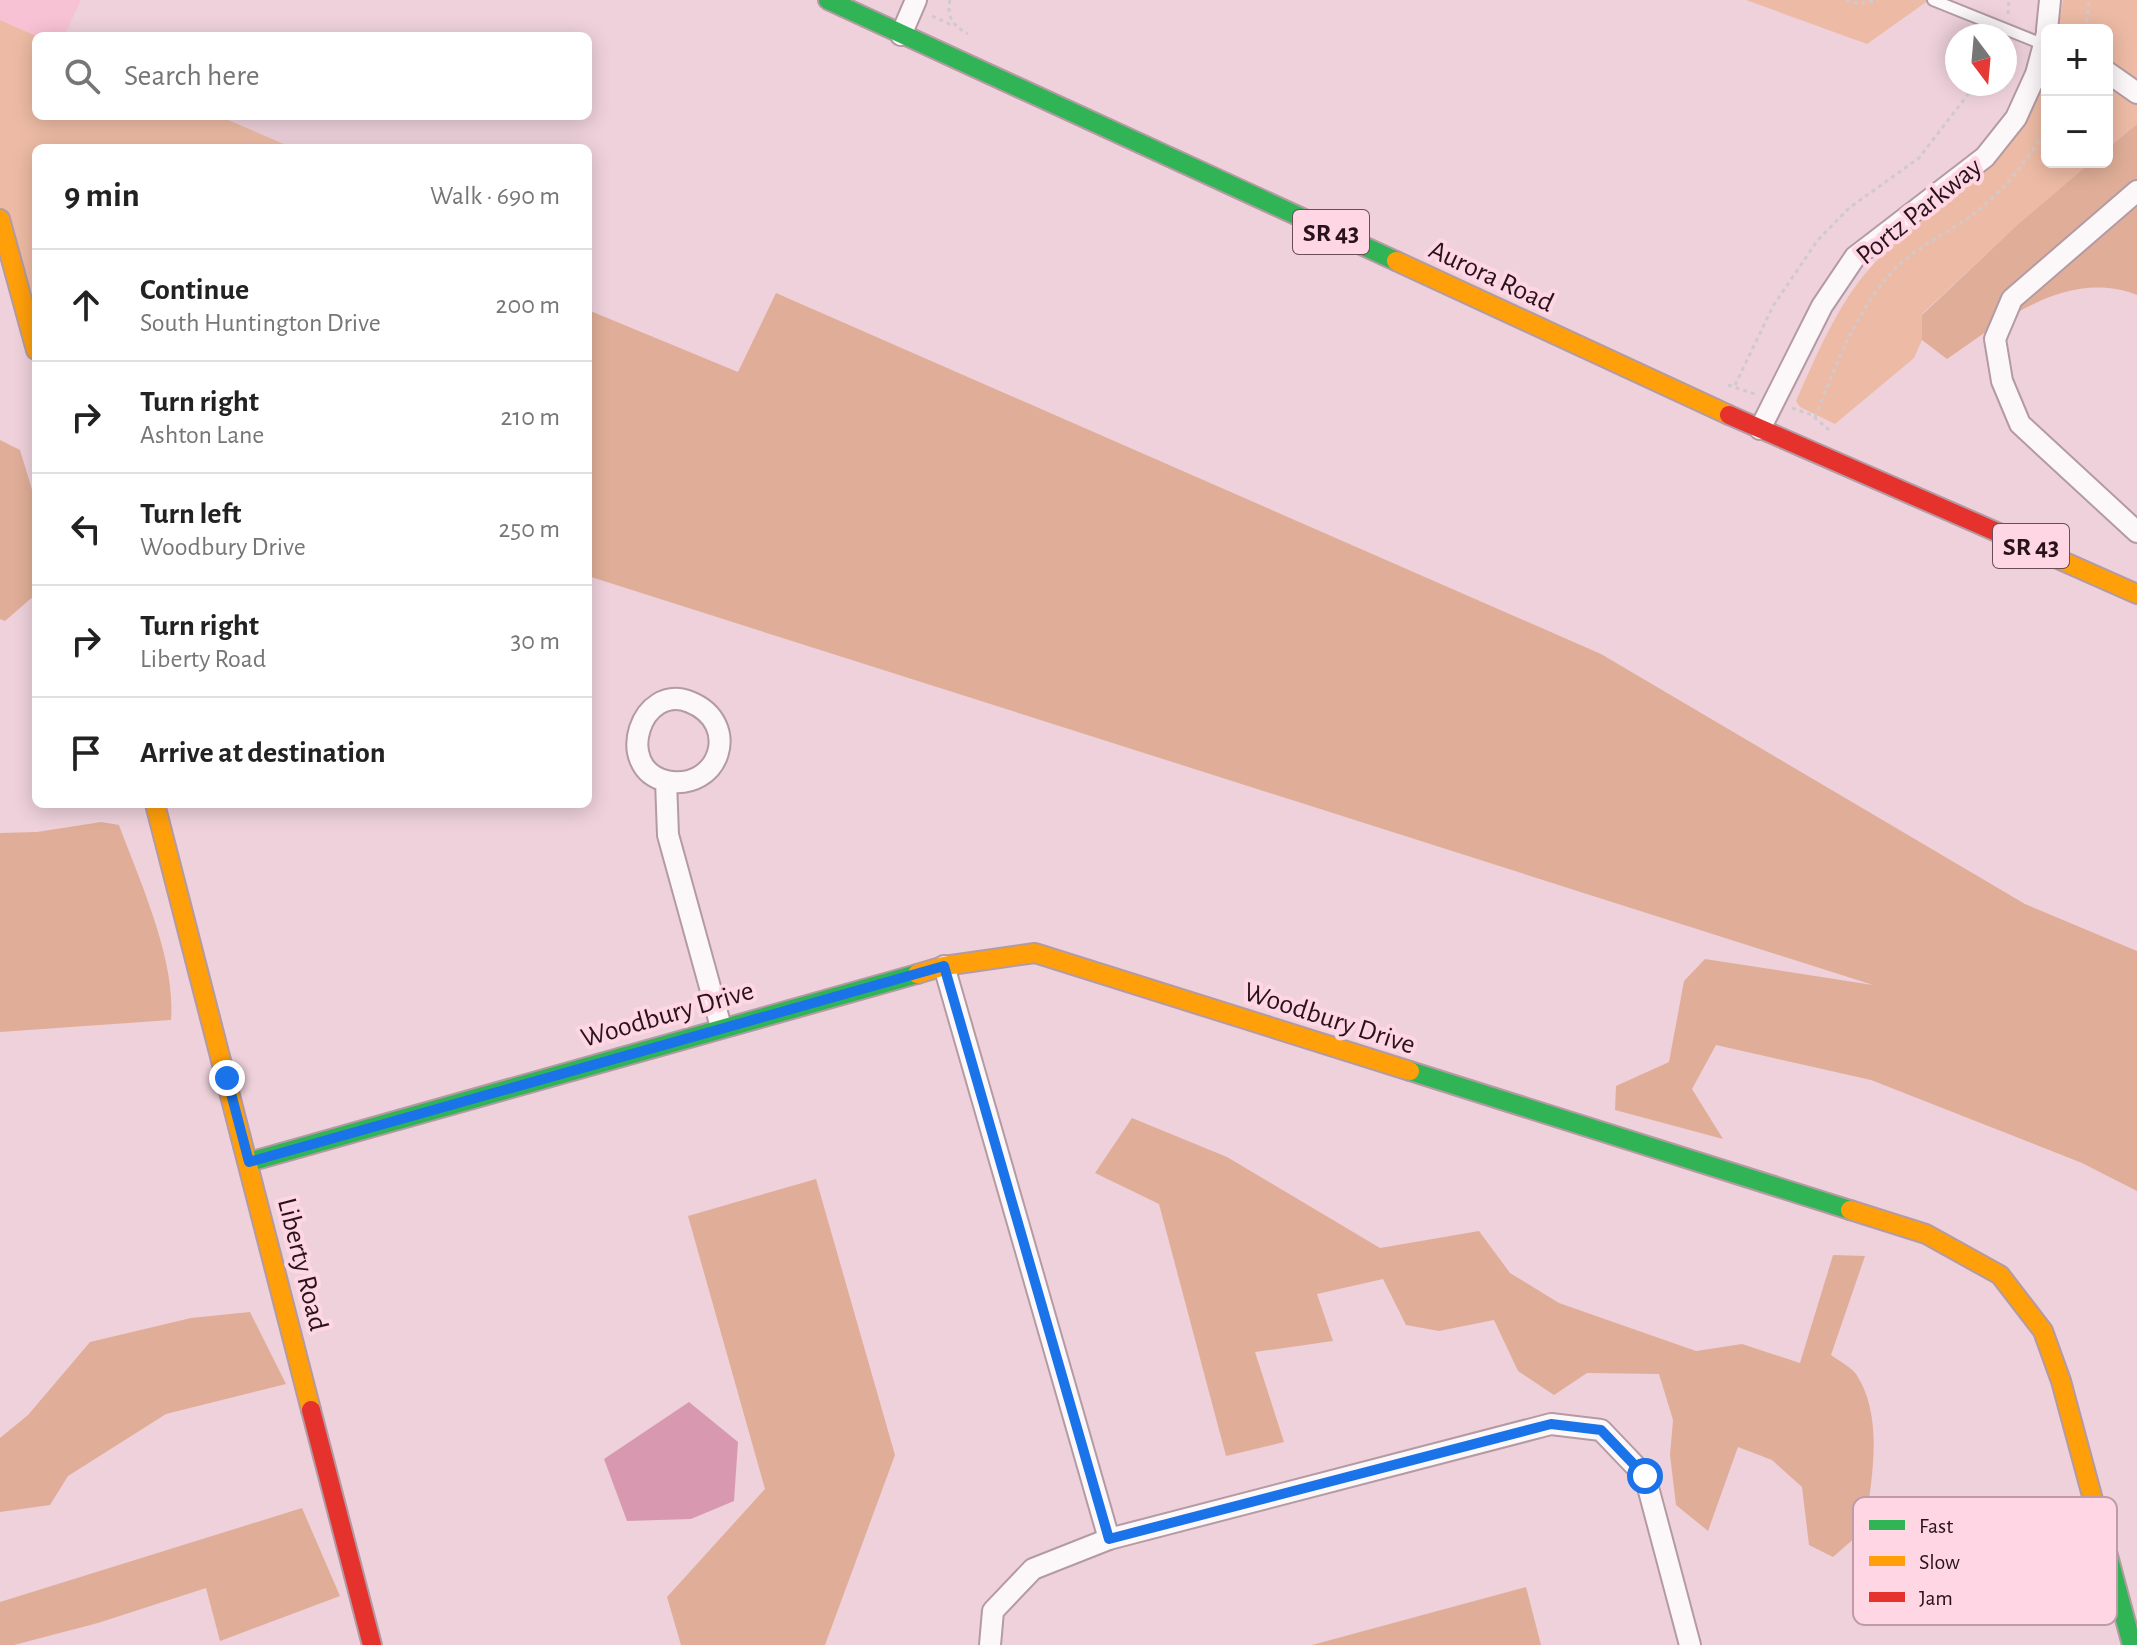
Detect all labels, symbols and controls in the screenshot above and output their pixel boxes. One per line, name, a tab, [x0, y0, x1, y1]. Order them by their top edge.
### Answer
north arrow	[1945, 24, 2017, 96]
map controls	[2041, 24, 2113, 168]
button: +	[2041, 24, 2113, 96]
search box	[32, 32, 592, 120]
icon: search	[60, 54, 104, 98]
text: Search here	[124, 61, 260, 91]
button: −	[2041, 96, 2113, 168]
street label: Portz Parkway	[1851, 153, 1987, 270]
text: 9 min	[64, 179, 140, 213]
text: Walk · 690 m	[430, 183, 560, 209]
road number: SR 43	[1293, 210, 1369, 254]
street label: Aurora Road	[1424, 236, 1558, 318]
text: Continue	[140, 275, 249, 305]
icon: ahead	[64, 283, 108, 327]
text: 200 m	[496, 292, 560, 318]
text: South Huntington Drive	[140, 310, 381, 336]
text: Turn right	[140, 387, 259, 417]
icon: right	[64, 395, 108, 439]
text: 210 m	[500, 404, 560, 430]
text: Ashton Lane	[140, 422, 264, 448]
text: Turn left	[140, 499, 241, 529]
icon: left	[64, 507, 108, 551]
text: 250 m	[498, 516, 560, 542]
road number: SR 43	[1993, 524, 2069, 568]
text: Woodbury Drive	[140, 534, 306, 560]
text: Turn right	[140, 611, 259, 641]
icon: right	[64, 619, 108, 663]
text: 30 m	[510, 628, 560, 654]
text: Liberty Road	[140, 646, 266, 672]
icon: arrive	[64, 731, 108, 775]
text: Arrive at destination	[140, 738, 386, 768]
street label: Woodbury Drive	[578, 977, 757, 1053]
street label: Woodbury Drive	[1240, 978, 1419, 1060]
route end	[209, 1060, 245, 1096]
street label: Liberty Road	[272, 1195, 332, 1334]
route start	[1627, 1458, 1663, 1494]
legend	[1853, 1497, 2117, 1625]
text: Fast	[1919, 1515, 1953, 1537]
text: Slow	[1919, 1551, 1960, 1573]
text: Jam	[1919, 1587, 1953, 1609]

